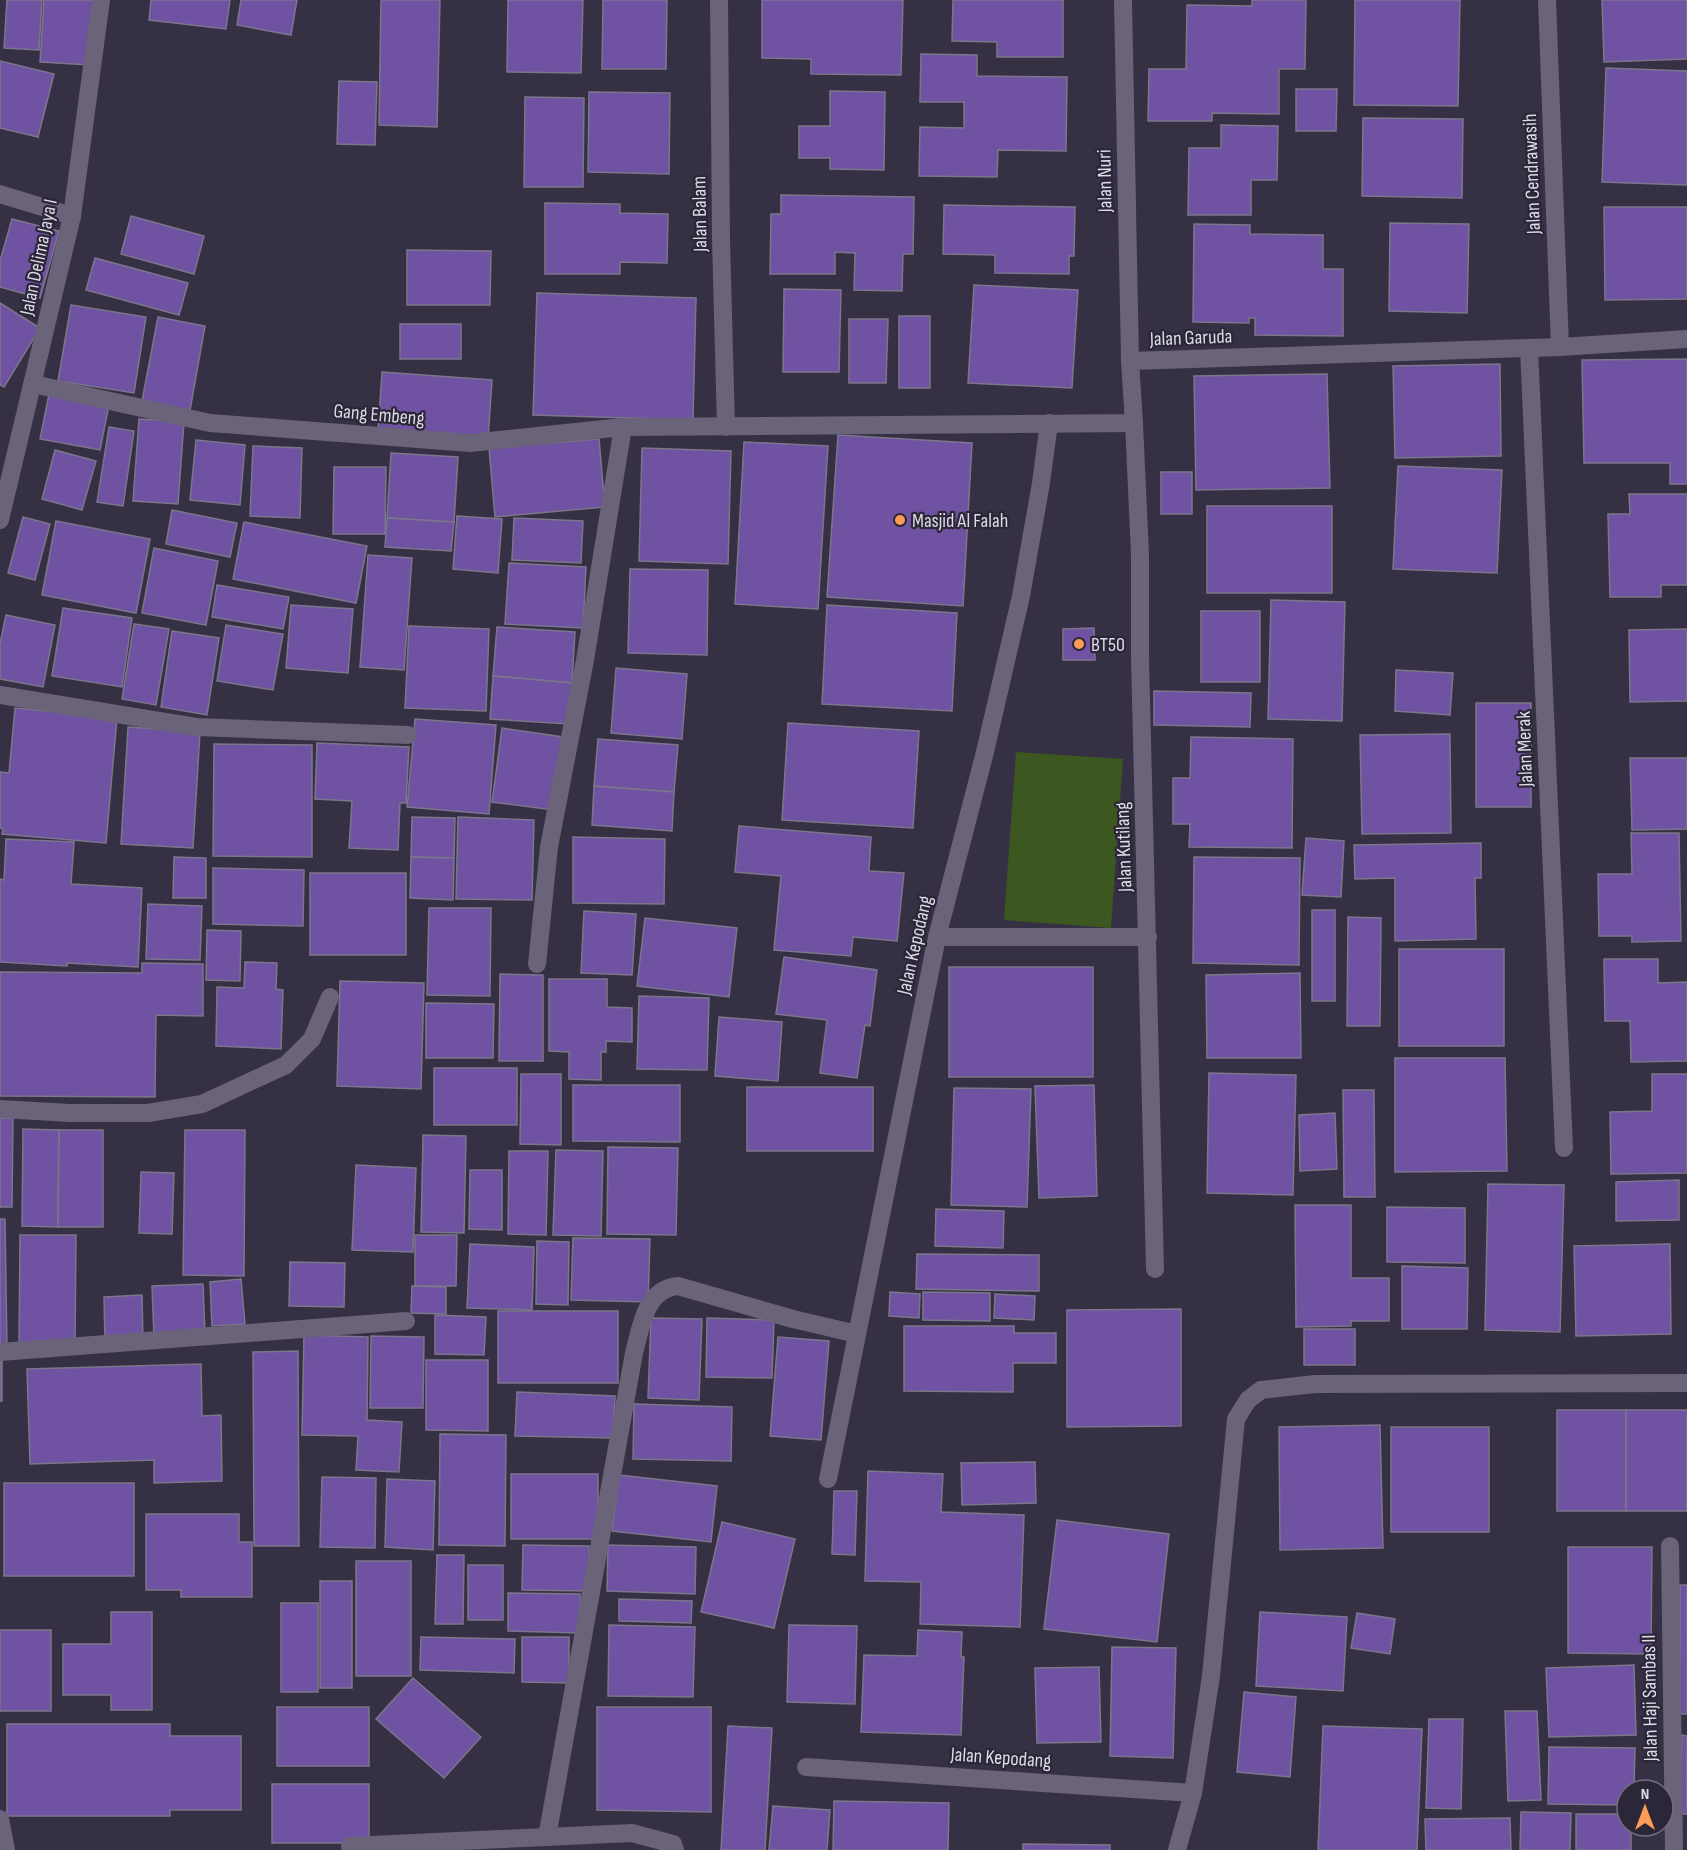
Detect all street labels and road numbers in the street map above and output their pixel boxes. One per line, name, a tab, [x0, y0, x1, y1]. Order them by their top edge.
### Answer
street label: Jalan Cendrawasih	[1518, 113, 1546, 236]
street label: Jalan Nuri	[1092, 149, 1118, 214]
street label: Jalan Balam	[687, 176, 713, 253]
street label: Jalan Delima Jaya I	[15, 197, 63, 319]
street label: Jalan Garuda	[1148, 325, 1233, 351]
street label: Gang Embeng	[332, 399, 425, 431]
street label: Jalan Merak	[1512, 710, 1538, 788]
street label: Jalan Kutilang	[1110, 802, 1138, 893]
street label: Jalan Kepodang	[892, 893, 938, 998]
street label: Jalan Haji Sambas II	[1637, 1634, 1663, 1763]
street label: Jalan Kepodang	[949, 1742, 1052, 1773]

